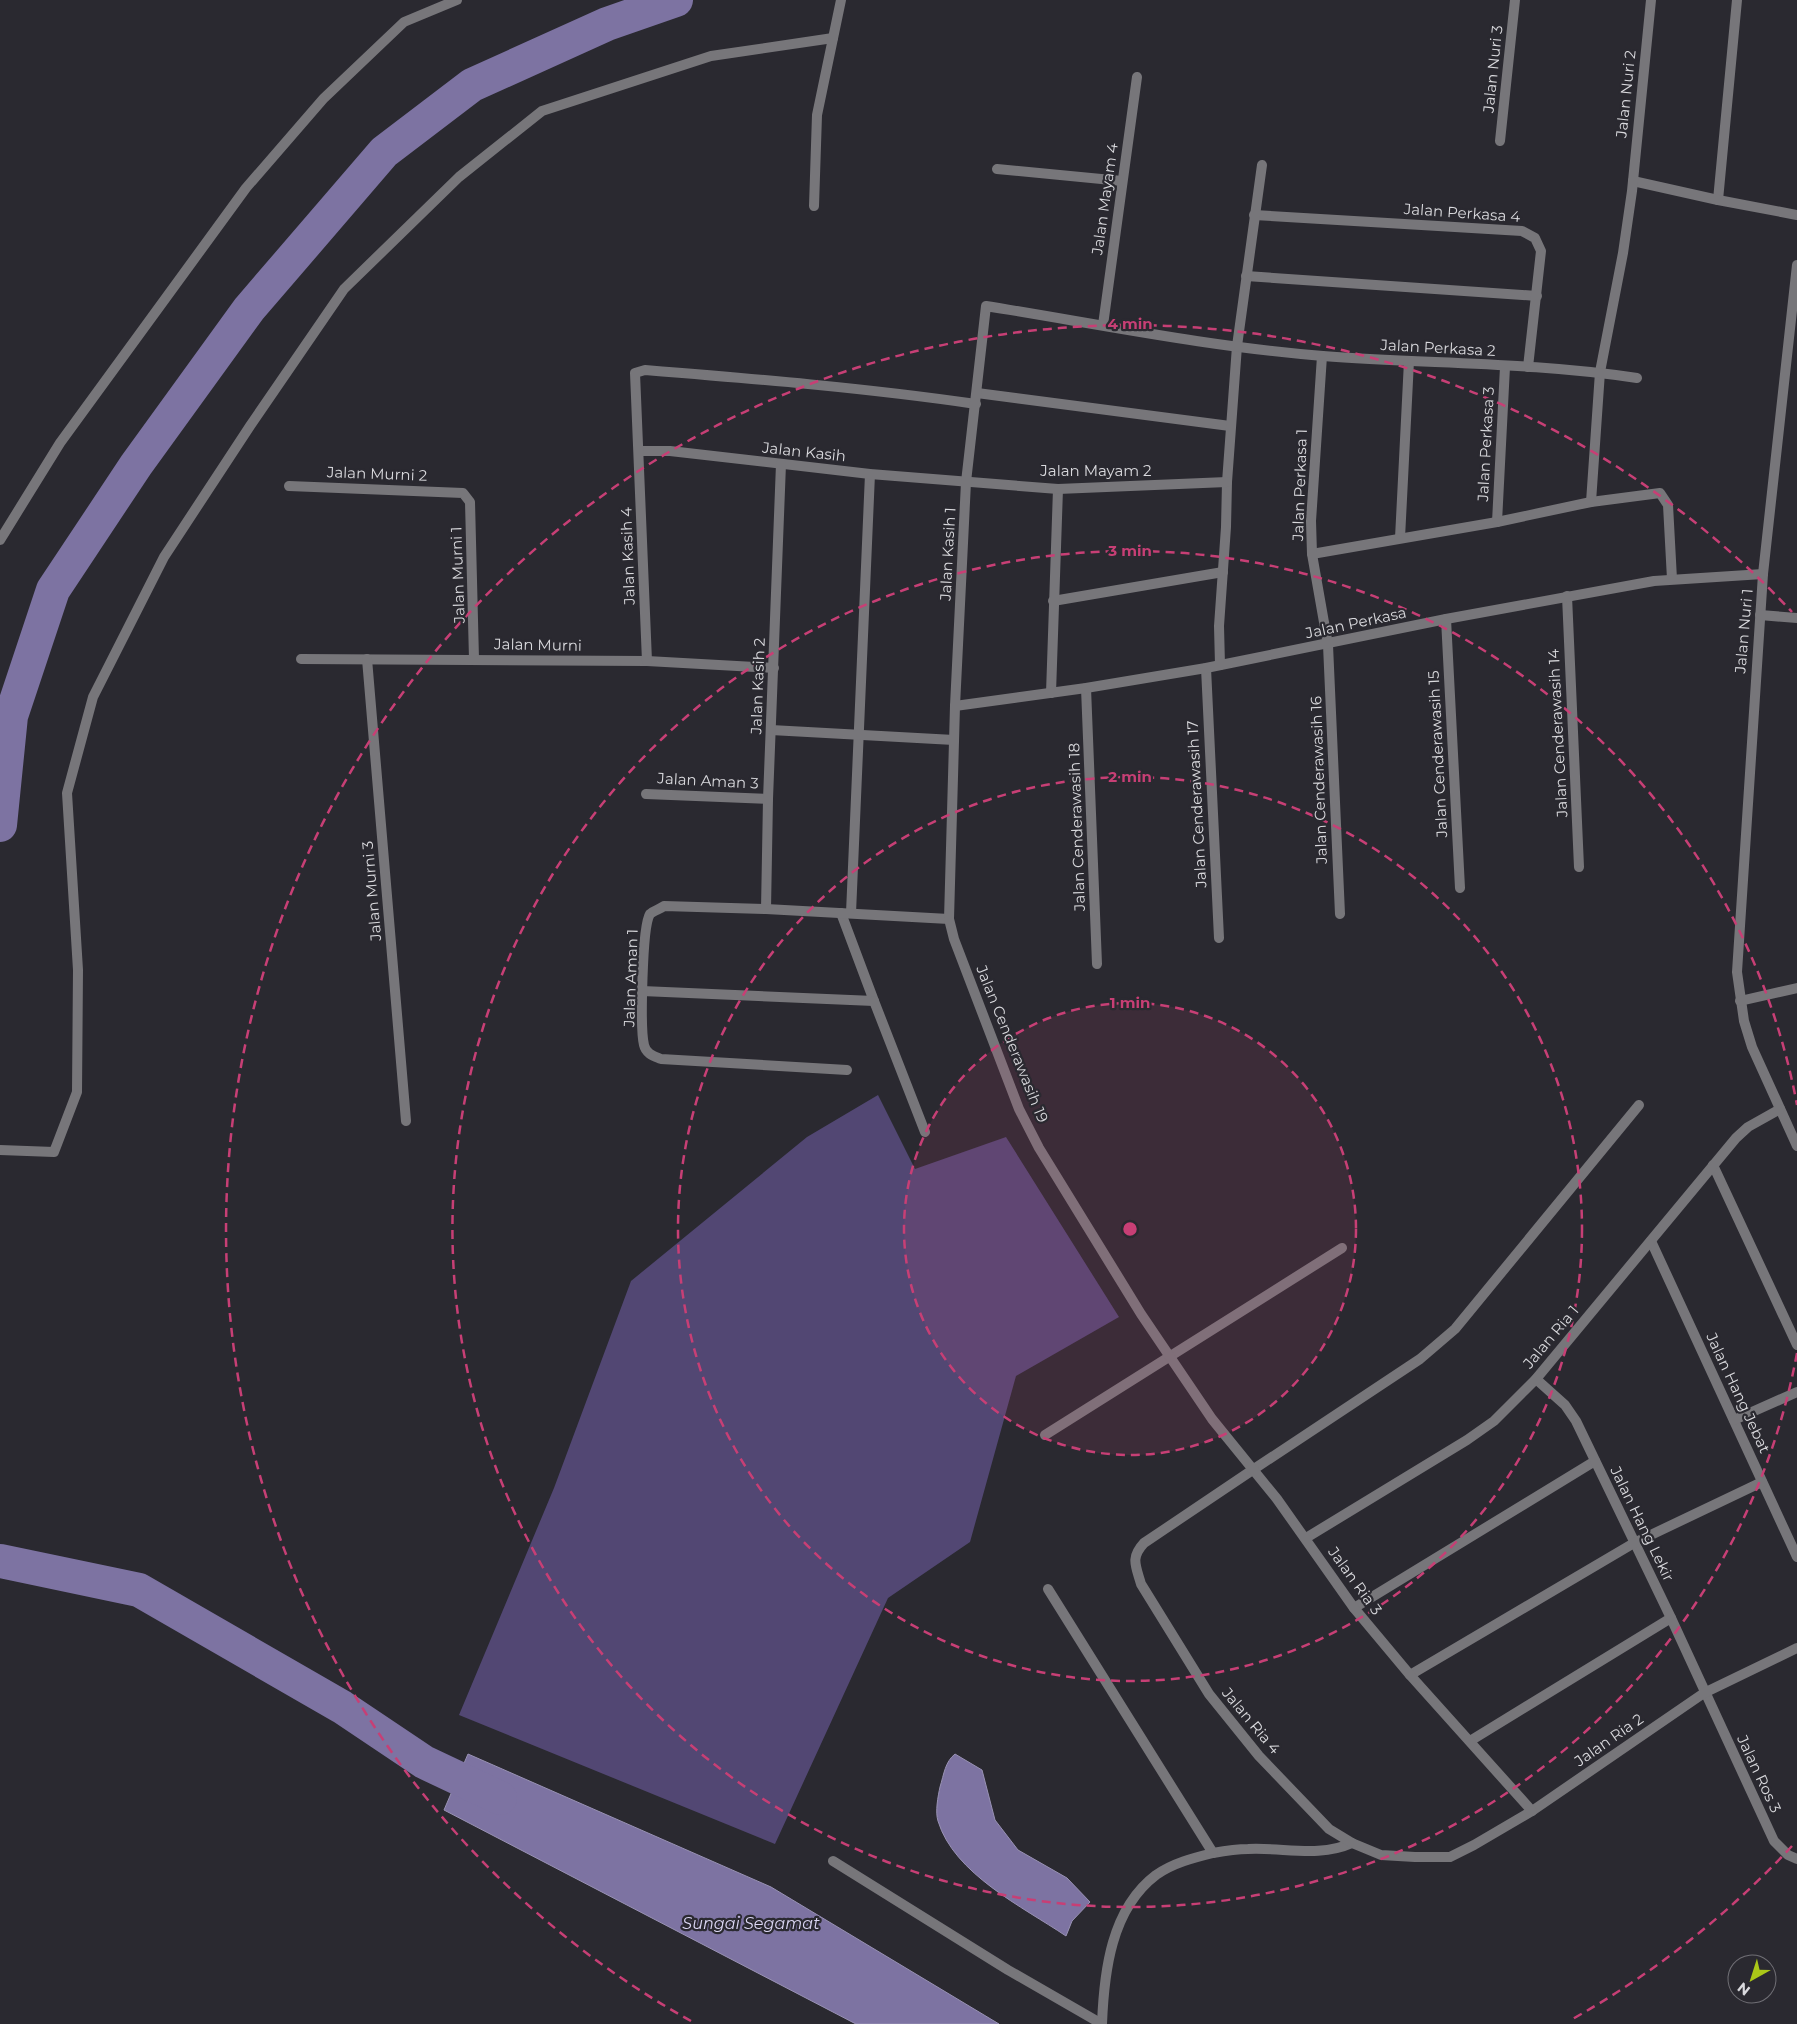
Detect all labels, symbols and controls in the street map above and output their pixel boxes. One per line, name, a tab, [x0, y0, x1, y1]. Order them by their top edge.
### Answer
street label: Jalan Nuri 3	[1478, 24, 1507, 115]
street label: Jalan Nuri 2	[1611, 49, 1640, 140]
street label: Jalan Mayam 4	[1087, 142, 1122, 257]
street label: Jalan Perkasa 4	[1402, 199, 1521, 226]
text: 4 min	[1107, 314, 1153, 333]
street label: Jalan Perkasa 2	[1379, 335, 1496, 360]
street label: Jalan Perkasa 3	[1473, 386, 1498, 503]
street label: Jalan Perkasa 1	[1288, 429, 1311, 542]
street label: Jalan Kasih	[760, 438, 847, 465]
street label: Jalan Mayam 2	[1039, 461, 1152, 480]
street label: Jalan Murni 2	[326, 462, 427, 485]
street label: Jalan Kasih 4	[616, 507, 639, 606]
street label: Jalan Kasih 1	[936, 507, 959, 602]
street label: Jalan Murni 1	[446, 526, 469, 625]
text: 3 min	[1107, 541, 1152, 560]
street label: Jalan Nuri 1	[1730, 588, 1757, 675]
street label: Jalan Perkasa	[1303, 603, 1408, 643]
street label: Jalan Murni	[493, 634, 582, 655]
street label: Jalan Kasih 2	[746, 637, 769, 736]
street label: Jalan Cenderawasih 14	[1544, 648, 1571, 819]
street label: Jalan Cenderawasih 15	[1424, 670, 1451, 839]
street label: Jalan Cenderawasih 16	[1306, 696, 1331, 865]
street label: Jalan Cenderawasih 17	[1183, 720, 1210, 889]
street label: Jalan Cenderawasih 18	[1064, 743, 1089, 912]
text: 2 min	[1108, 767, 1152, 786]
street label: Jalan Aman 3	[656, 768, 759, 793]
street label: Jalan Murni 3	[358, 840, 385, 943]
street label: Jalan Aman 1	[619, 929, 642, 1028]
street label: Jalan Cenderawasih 19	[972, 962, 1053, 1125]
text: 1 min	[1110, 993, 1150, 1012]
centre of rings	[1121, 1220, 1139, 1238]
street label: Jalan Ria 1	[1518, 1301, 1582, 1373]
street label: Jalan Hang Jebat	[1702, 1329, 1775, 1456]
street label: Jalan Hang Lekir	[1606, 1462, 1678, 1584]
street label: Jalan Ria 3	[1324, 1542, 1386, 1618]
street label: Jalan Ria 4	[1217, 1683, 1285, 1758]
street label: Jalan Ria 2	[1570, 1709, 1647, 1771]
street label: Jalan Ros 3	[1733, 1731, 1786, 1816]
water label: Sungai Segamat	[682, 1914, 820, 1933]
north arrow	[1727, 1954, 1777, 2004]
text: N	[1734, 1979, 1754, 2000]

